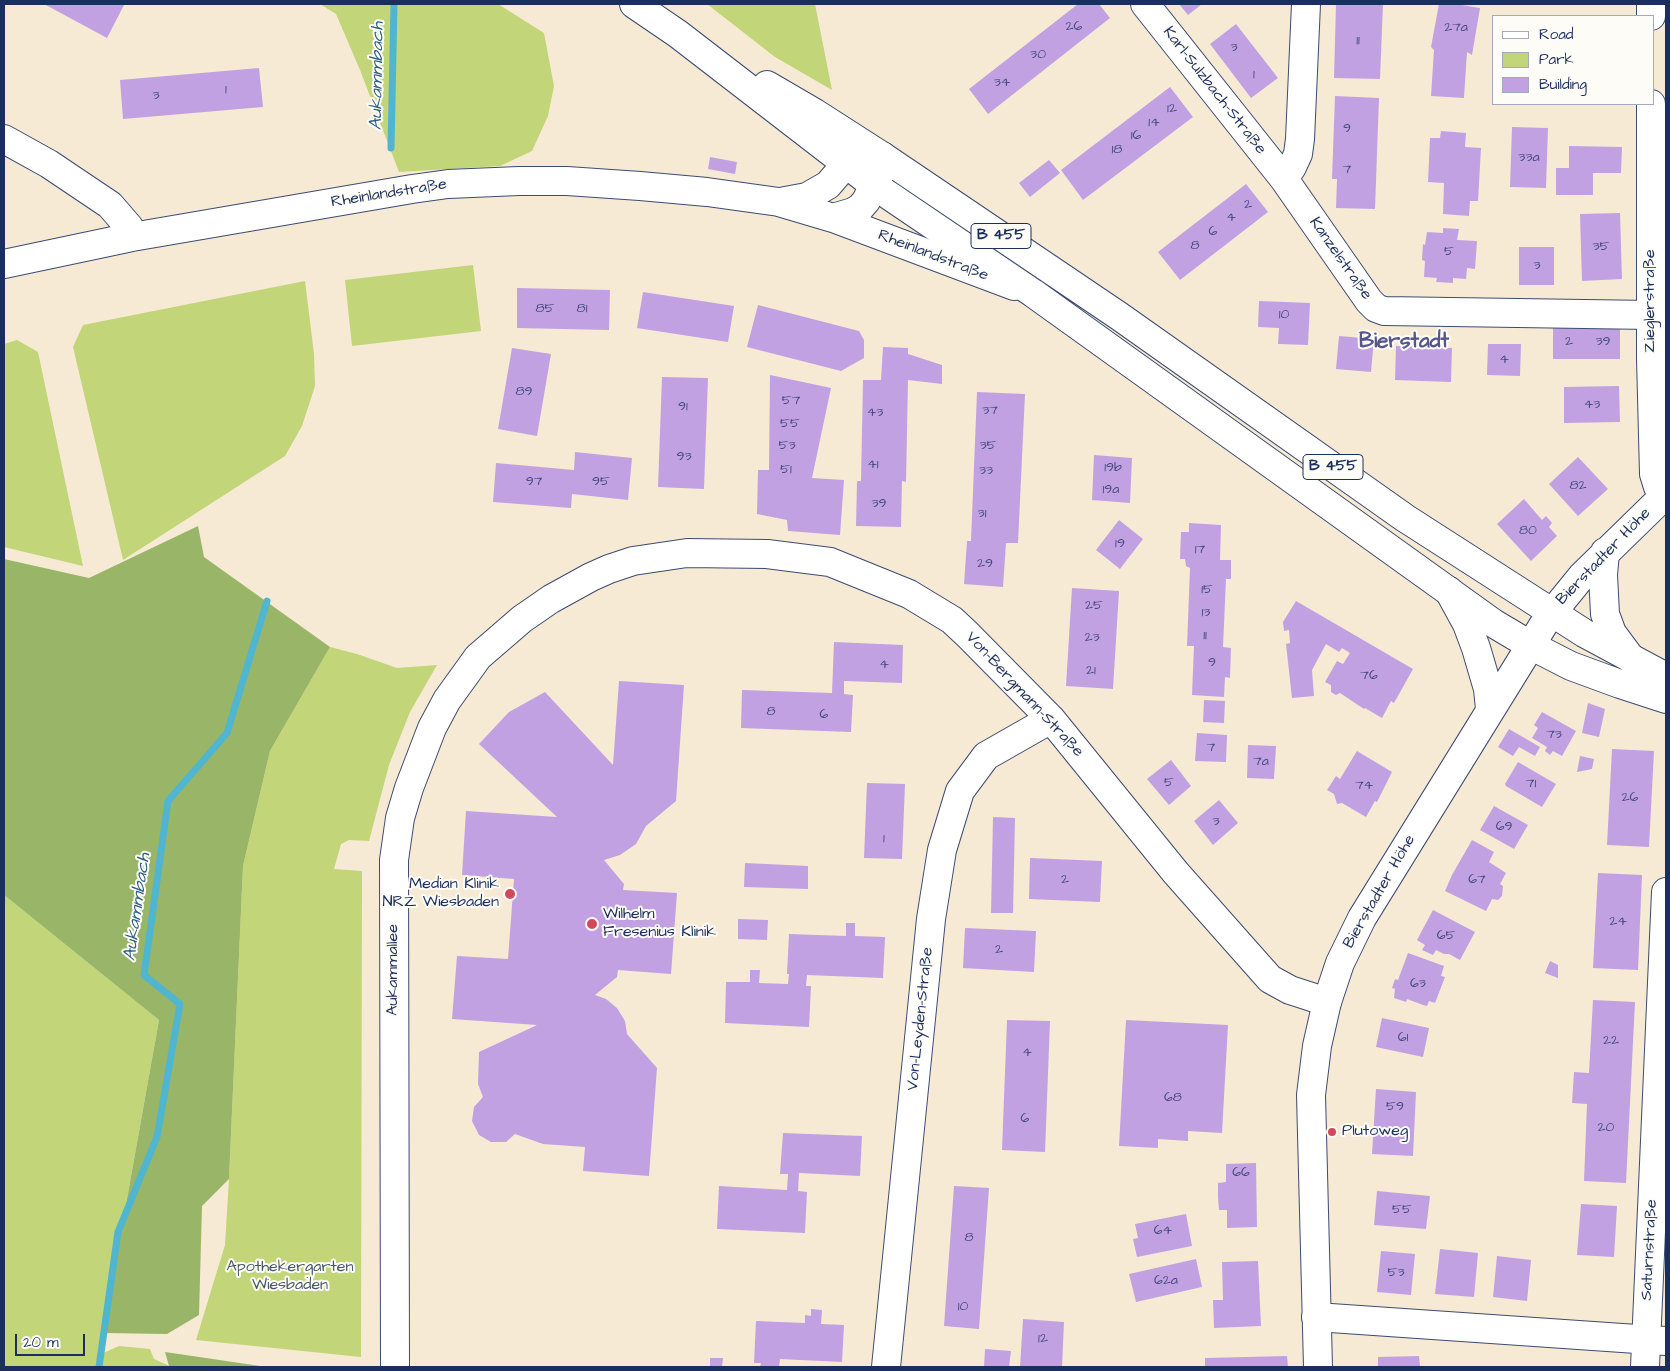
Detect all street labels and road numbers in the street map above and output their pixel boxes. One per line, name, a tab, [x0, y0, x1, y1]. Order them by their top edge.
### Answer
street label: Karl-Sulzbach-Straße	[1158, 23, 1270, 159]
street label: Rheinlandstraße	[330, 175, 448, 213]
street label: Kanzelstraße	[1304, 214, 1376, 304]
road number: B 455	[971, 224, 1031, 248]
street label: Rheinlandstraße	[875, 226, 991, 286]
street label: Zieglerstraße	[1641, 249, 1661, 353]
road number: B 455	[1303, 454, 1363, 480]
street label: Bierstadter Höhe	[1553, 504, 1655, 610]
street label: Von-Bergmann-Straße	[961, 628, 1087, 762]
street label: Bierstadter Höhe	[1340, 832, 1420, 952]
street label: Aukammallee	[384, 924, 404, 1016]
street label: Von-Leyden-Straße	[904, 946, 938, 1092]
street label: Saturnstraße	[1638, 1199, 1662, 1301]

